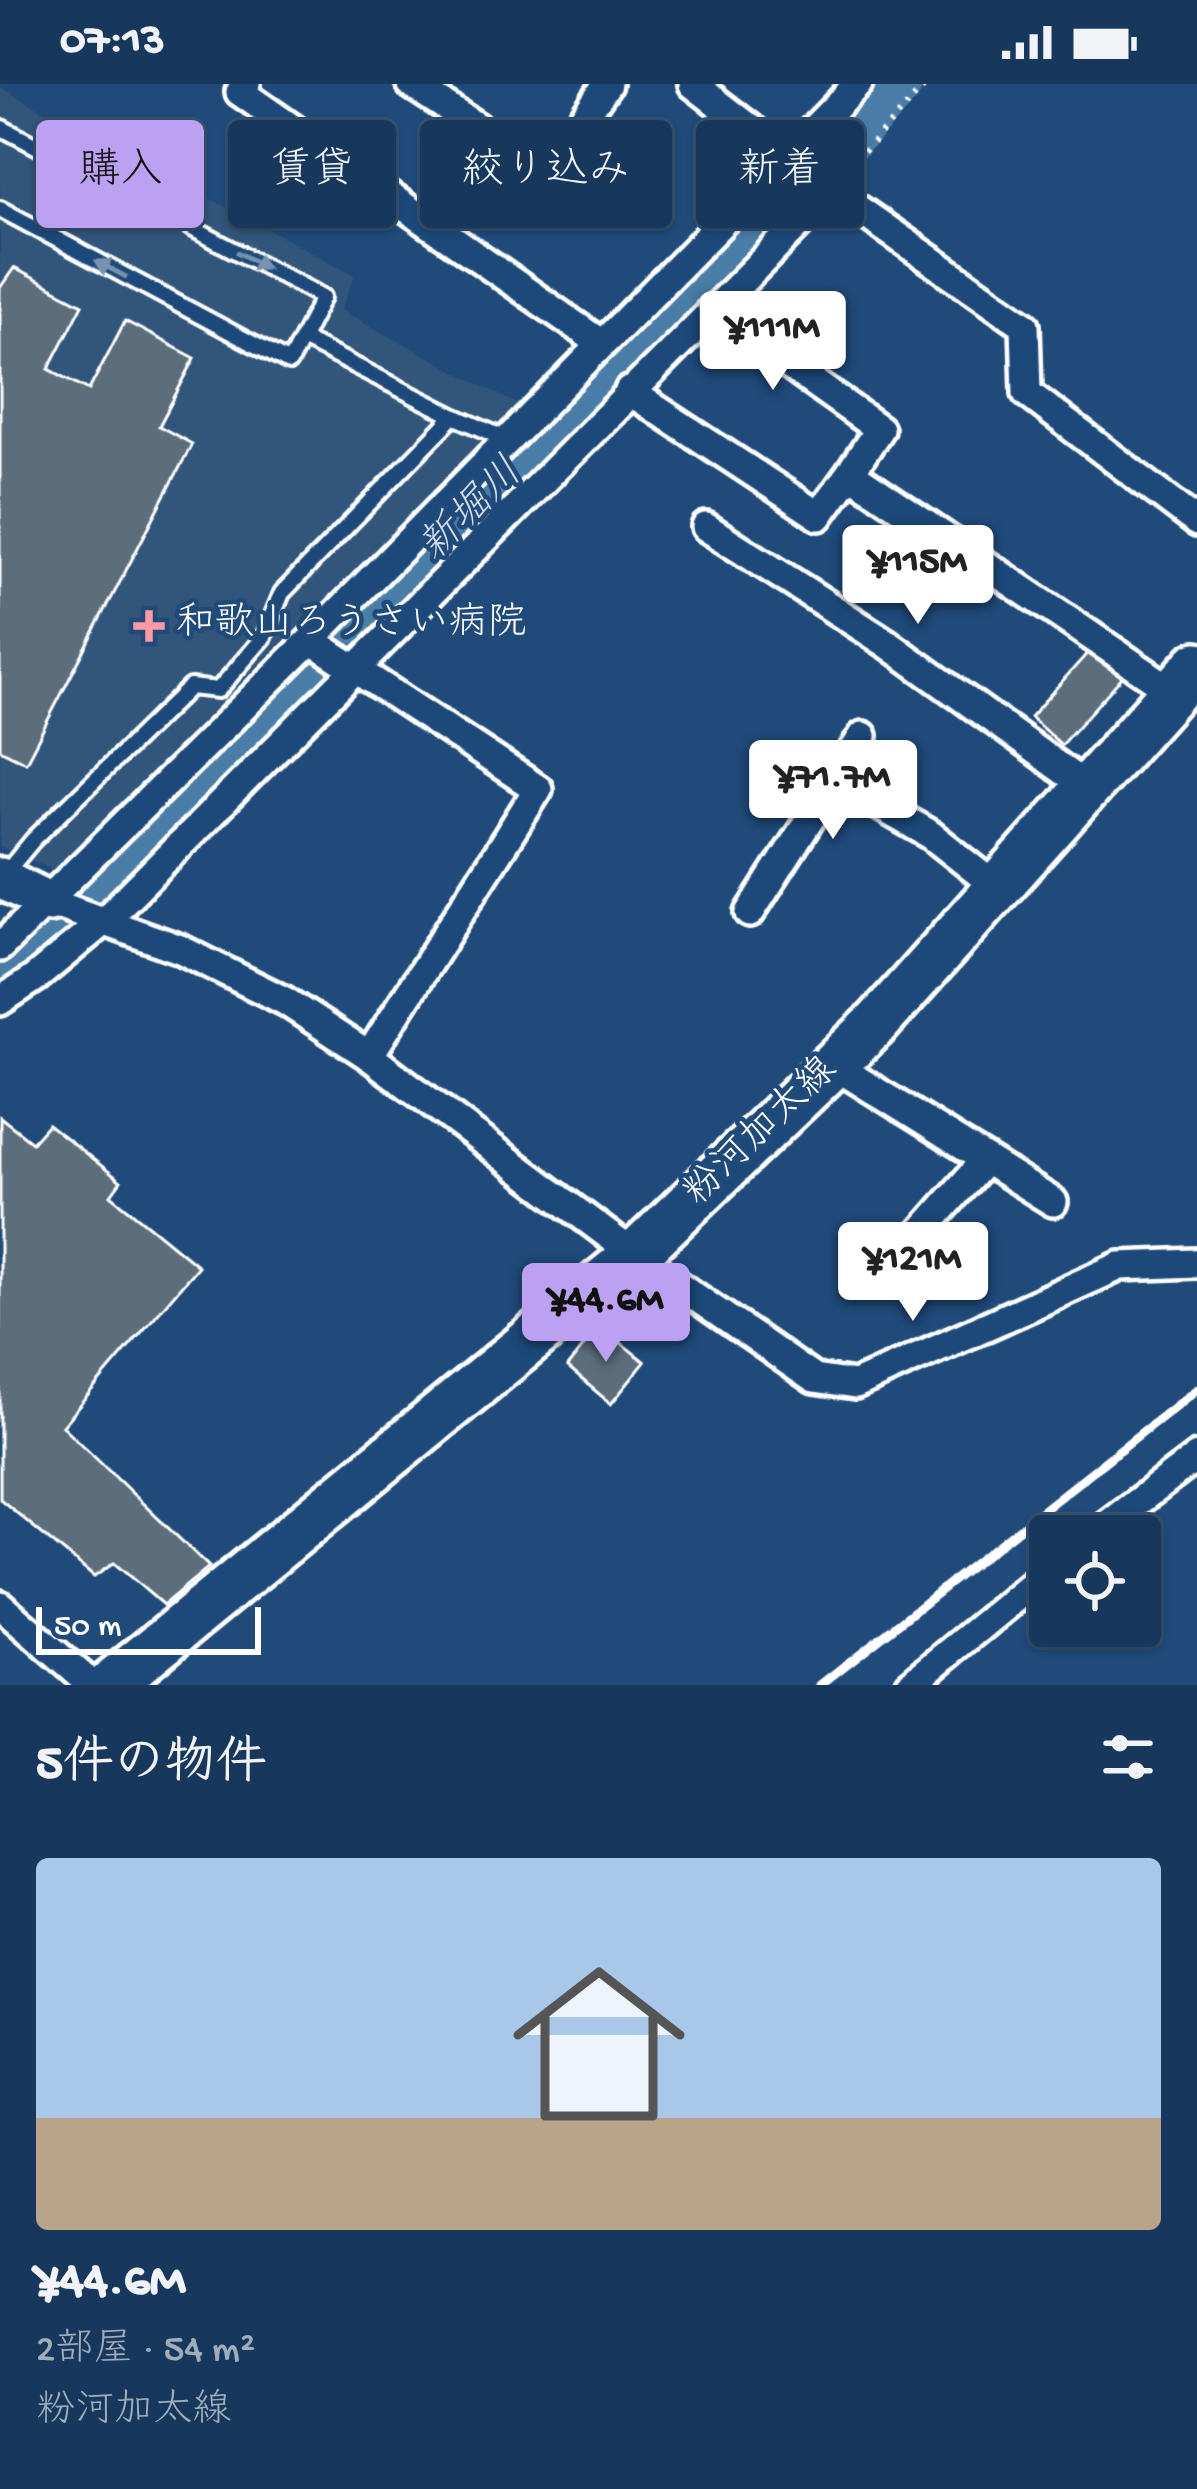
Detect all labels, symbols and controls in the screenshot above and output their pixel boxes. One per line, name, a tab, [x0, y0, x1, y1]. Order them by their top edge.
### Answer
text: 07:13	[60, 16, 165, 69]
chip: 購入	[36, 120, 204, 228]
chip: 賃貸	[228, 120, 396, 228]
chip: 絞り込み	[420, 120, 672, 228]
chip: 新着	[696, 120, 864, 228]
one-way arrow	[235, 249, 269, 270]
one-way arrow	[94, 259, 129, 280]
pin: ¥111M	[689, 291, 857, 393]
text: ¥111M	[727, 307, 819, 353]
water label: 新堀川	[410, 449, 535, 574]
pin: ¥115M	[834, 525, 1002, 627]
text: ¥115M	[869, 541, 967, 587]
place label: 和歌山ろうさい病院	[176, 601, 526, 649]
marker: 和歌山ろうさい病院	[133, 610, 165, 642]
pin: ¥71.7M	[735, 740, 931, 842]
text: ¥71.7M	[776, 756, 890, 802]
street label: 粉河加太線	[674, 1047, 848, 1217]
pin: ¥121M	[829, 1222, 997, 1324]
text: ¥121M	[865, 1238, 961, 1284]
pin: ¥44.6M	[508, 1263, 704, 1365]
text: ¥44.6M	[549, 1279, 663, 1325]
map controls	[1029, 1515, 1161, 1647]
button: locate	[1029, 1515, 1161, 1647]
scale bar	[36, 1601, 261, 1654]
text: 50 m	[54, 1609, 121, 1647]
icon: filters	[1095, 1724, 1161, 1790]
text: 5件の物件	[36, 1737, 267, 1797]
icon: home	[491, 1936, 707, 2152]
text: ¥44.6M	[36, 2254, 185, 2314]
text: 2部屋 · 54 m²	[36, 2329, 255, 2375]
text: 粉河加太線	[36, 2390, 231, 2436]

